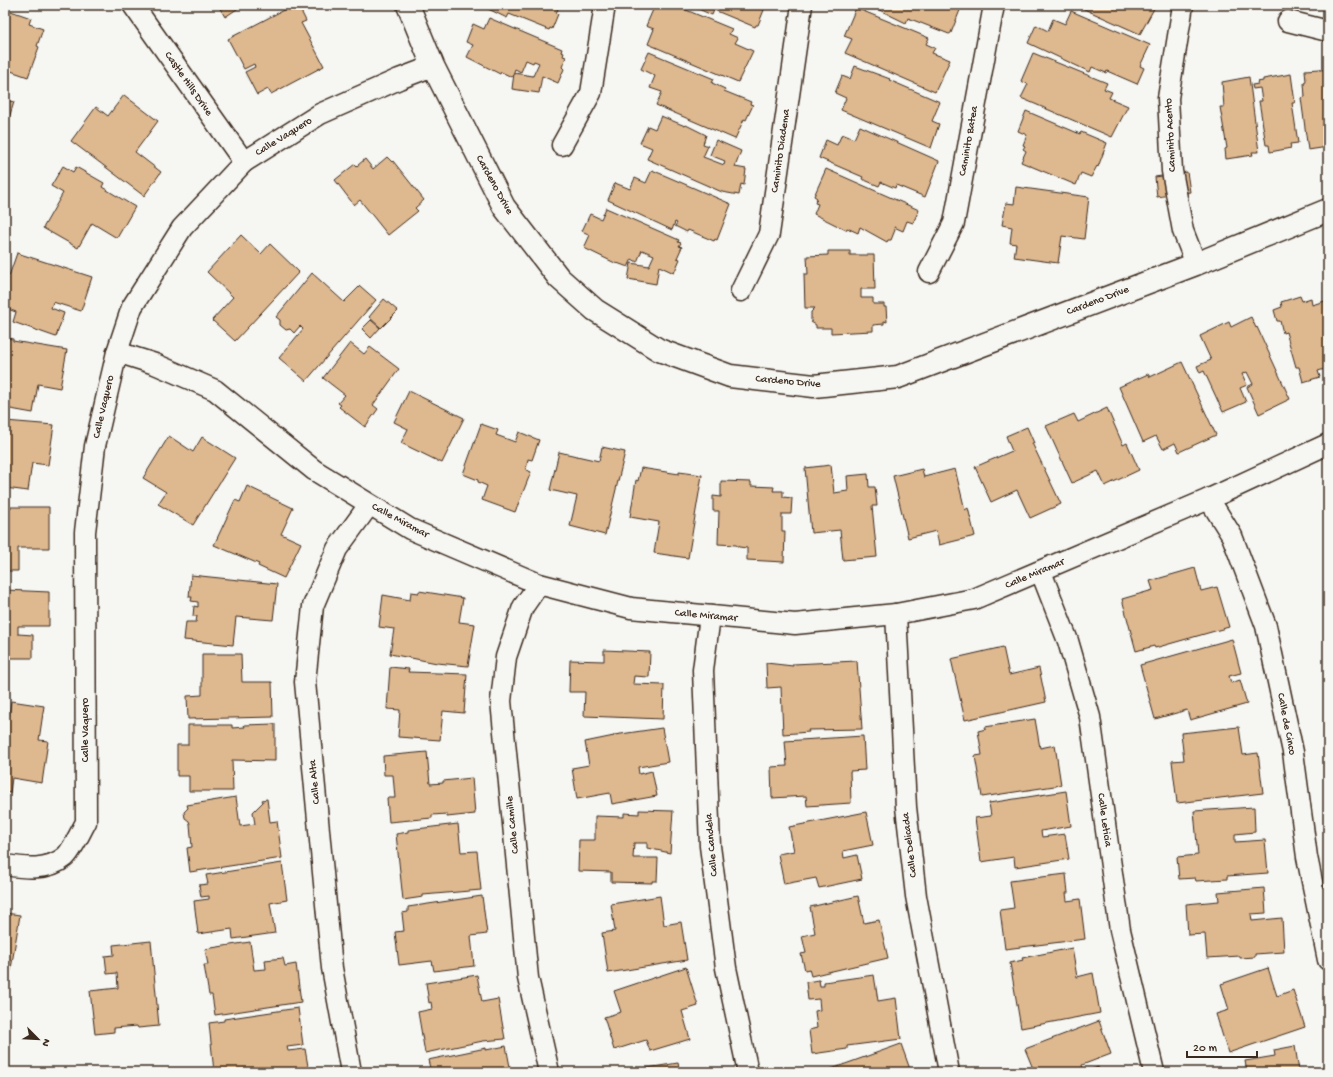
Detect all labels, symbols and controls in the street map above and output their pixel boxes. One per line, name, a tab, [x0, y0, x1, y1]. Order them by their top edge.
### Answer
street label: Castle Hills Drive	[161, 50, 215, 119]
street label: Caminito Acento	[1163, 97, 1179, 172]
street label: Caminito Batea	[957, 104, 981, 177]
street label: Caminito Diadema	[769, 108, 793, 194]
street label: Calle Vaquero	[253, 115, 315, 159]
street label: Cardeno Drive	[473, 153, 515, 217]
street label: Cardeno Drive	[1065, 284, 1131, 318]
street label: Cardeno Drive	[755, 373, 822, 391]
street label: Calle Vaquero	[91, 374, 117, 440]
street label: Calle Miramar	[369, 501, 432, 542]
street label: Calle Miramar	[1004, 556, 1067, 592]
street label: Calle Miramar	[674, 607, 739, 625]
street label: Calle de Cinco	[1274, 692, 1298, 756]
street label: Calle Vaquero	[80, 697, 92, 762]
street label: Calle Alta	[307, 758, 323, 805]
street label: Calle Leticia	[1094, 792, 1114, 848]
street label: Calle Camille	[504, 795, 522, 854]
street label: Calle Delicada	[900, 811, 920, 878]
street label: Calle Candela	[703, 812, 721, 877]
north arrow	[18, 1019, 58, 1059]
scale bar	[1187, 1033, 1257, 1059]
text: N	[38, 1037, 52, 1048]
text: 20 m	[1193, 1042, 1218, 1056]

